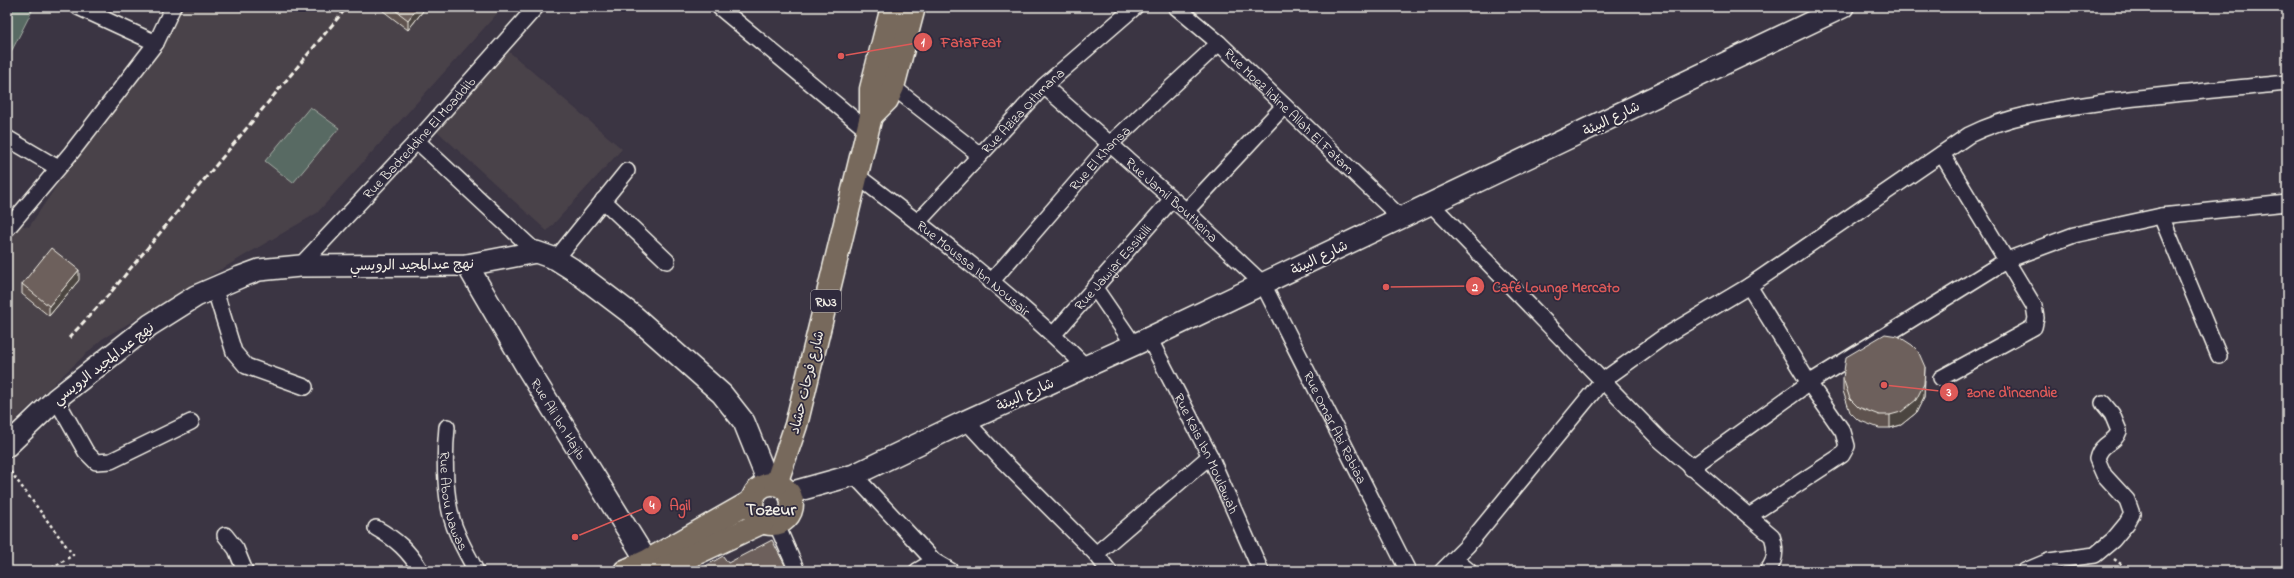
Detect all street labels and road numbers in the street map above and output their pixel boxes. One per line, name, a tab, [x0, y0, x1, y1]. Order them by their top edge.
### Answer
street label: Rue Moez lidine Allah El Fatam	[1219, 44, 1359, 180]
street label: Rue Aziza Othmana	[977, 63, 1070, 159]
street label: Rue Badreddine El Moaddib	[359, 72, 482, 205]
street label: شارع البيئة	[1580, 96, 1644, 142]
street label: Rue El Khansa	[1065, 121, 1136, 196]
street label: Rue Jamil Boutheina	[1120, 153, 1222, 248]
street label: Rue Moussa Ibn Nousair	[911, 216, 1035, 322]
street label: Rue Jawjar Essikilli	[1070, 220, 1157, 316]
street label: شارع البيئة	[1288, 235, 1352, 281]
street label: نهج عبدالمجيد الرويسي	[350, 254, 474, 278]
road number: RN3	[811, 290, 841, 312]
street label: نهج عبدالمجيد الرويسي	[49, 318, 160, 411]
street label: شارع فرحات حشاد	[785, 329, 830, 436]
street label: Rue Omar Abi Rabiaa	[1297, 368, 1371, 488]
street label: شارع البيئة	[993, 373, 1058, 417]
street label: Rue Ali Ibn Hajib	[524, 375, 591, 465]
street label: Rue Kais Ibn Moulawah	[1167, 390, 1243, 517]
street label: Rue Abou Nawas	[433, 451, 473, 555]

